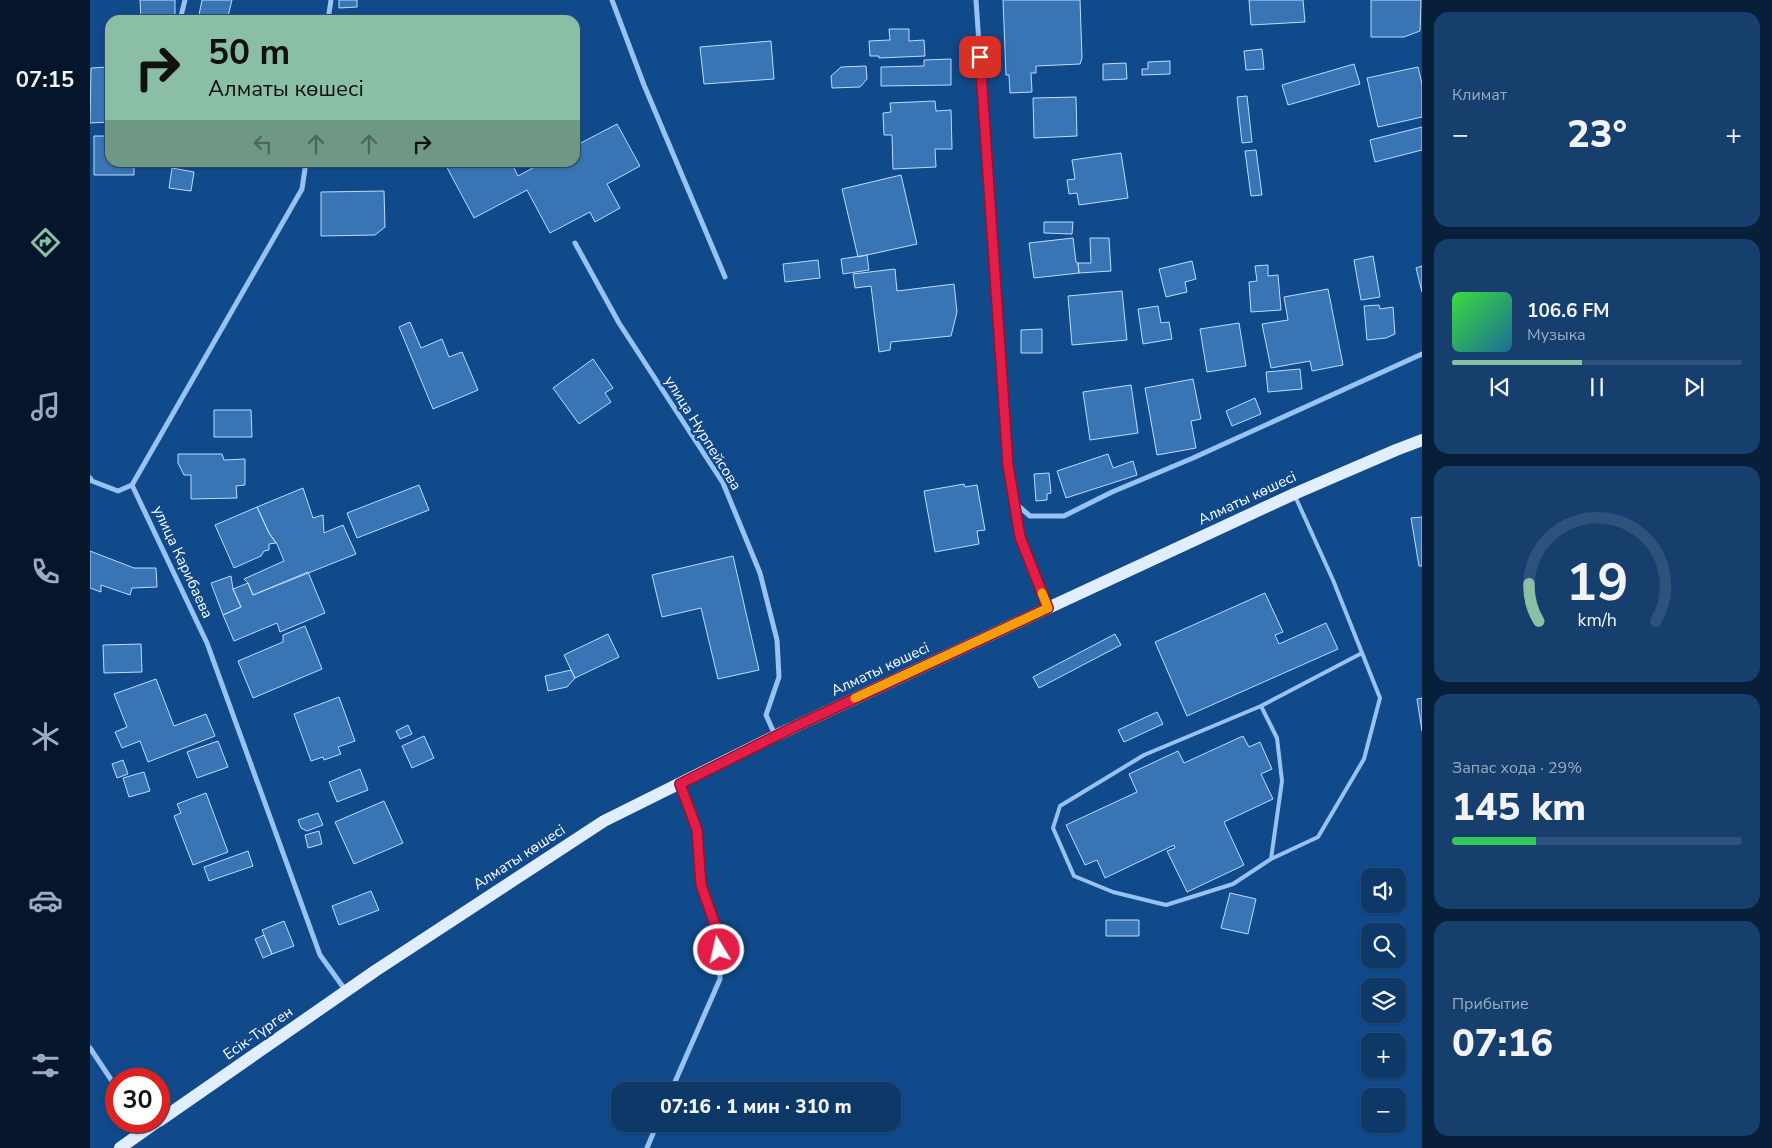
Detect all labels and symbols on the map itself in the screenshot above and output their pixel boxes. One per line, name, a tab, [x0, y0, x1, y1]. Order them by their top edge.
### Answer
pin	[959, 36, 1001, 78]
street label: улица Нурпейсова	[660, 372, 746, 494]
street label: Алматы көшесі	[1195, 466, 1299, 530]
street label: улица Карибаева	[148, 502, 218, 622]
street label: Алматы көшесі	[828, 637, 932, 701]
street label: Алматы көшесі	[469, 820, 569, 894]
position arrow	[692, 923, 744, 975]
street label: Есік-Түрген	[219, 1002, 297, 1064]
speed limit sign: 30	[105, 1068, 170, 1133]

